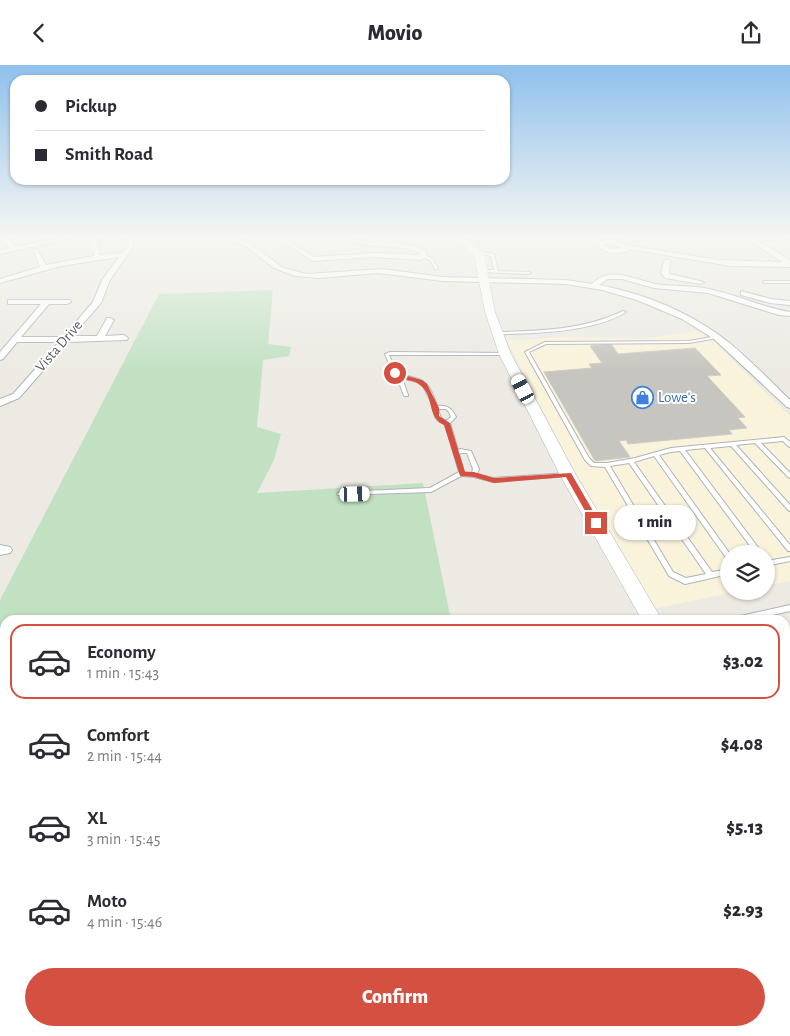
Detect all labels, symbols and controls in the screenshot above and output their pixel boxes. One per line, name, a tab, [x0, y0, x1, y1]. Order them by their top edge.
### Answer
icon: back	[25, 19, 53, 47]
icon: share	[737, 19, 765, 47]
text: Movio	[368, 22, 422, 44]
text: Pickup	[65, 97, 117, 116]
text: Smith Road	[65, 145, 153, 164]
street label: Vista Drive	[33, 317, 85, 375]
route start	[384, 362, 406, 384]
car	[509, 372, 536, 406]
shop icon: Lowe's	[630, 385, 654, 409]
place label: Lowe's	[658, 390, 696, 405]
car	[339, 486, 370, 502]
callout: 1 min	[614, 505, 696, 541]
route end	[585, 512, 607, 534]
text: 1 min	[638, 514, 672, 530]
map controls	[720, 545, 775, 600]
button: layers	[720, 545, 775, 600]
icon: car	[27, 639, 72, 684]
text: Economy	[87, 643, 156, 662]
text: $3.02	[723, 652, 763, 671]
text: 1 min · 15:43	[87, 665, 159, 681]
icon: car	[27, 722, 72, 767]
text: Comfort	[87, 726, 149, 745]
text: $4.08	[721, 735, 763, 754]
text: 2 min · 15:44	[87, 748, 162, 764]
icon: car	[27, 805, 72, 850]
text: XL	[87, 809, 107, 828]
text: $5.13	[726, 818, 763, 837]
text: 3 min · 15:45	[87, 831, 160, 847]
icon: car	[27, 888, 72, 933]
text: Moto	[87, 892, 127, 911]
text: $2.93	[723, 901, 763, 920]
text: 4 min · 15:46	[87, 914, 162, 930]
button: Confirm	[25, 968, 765, 1026]

